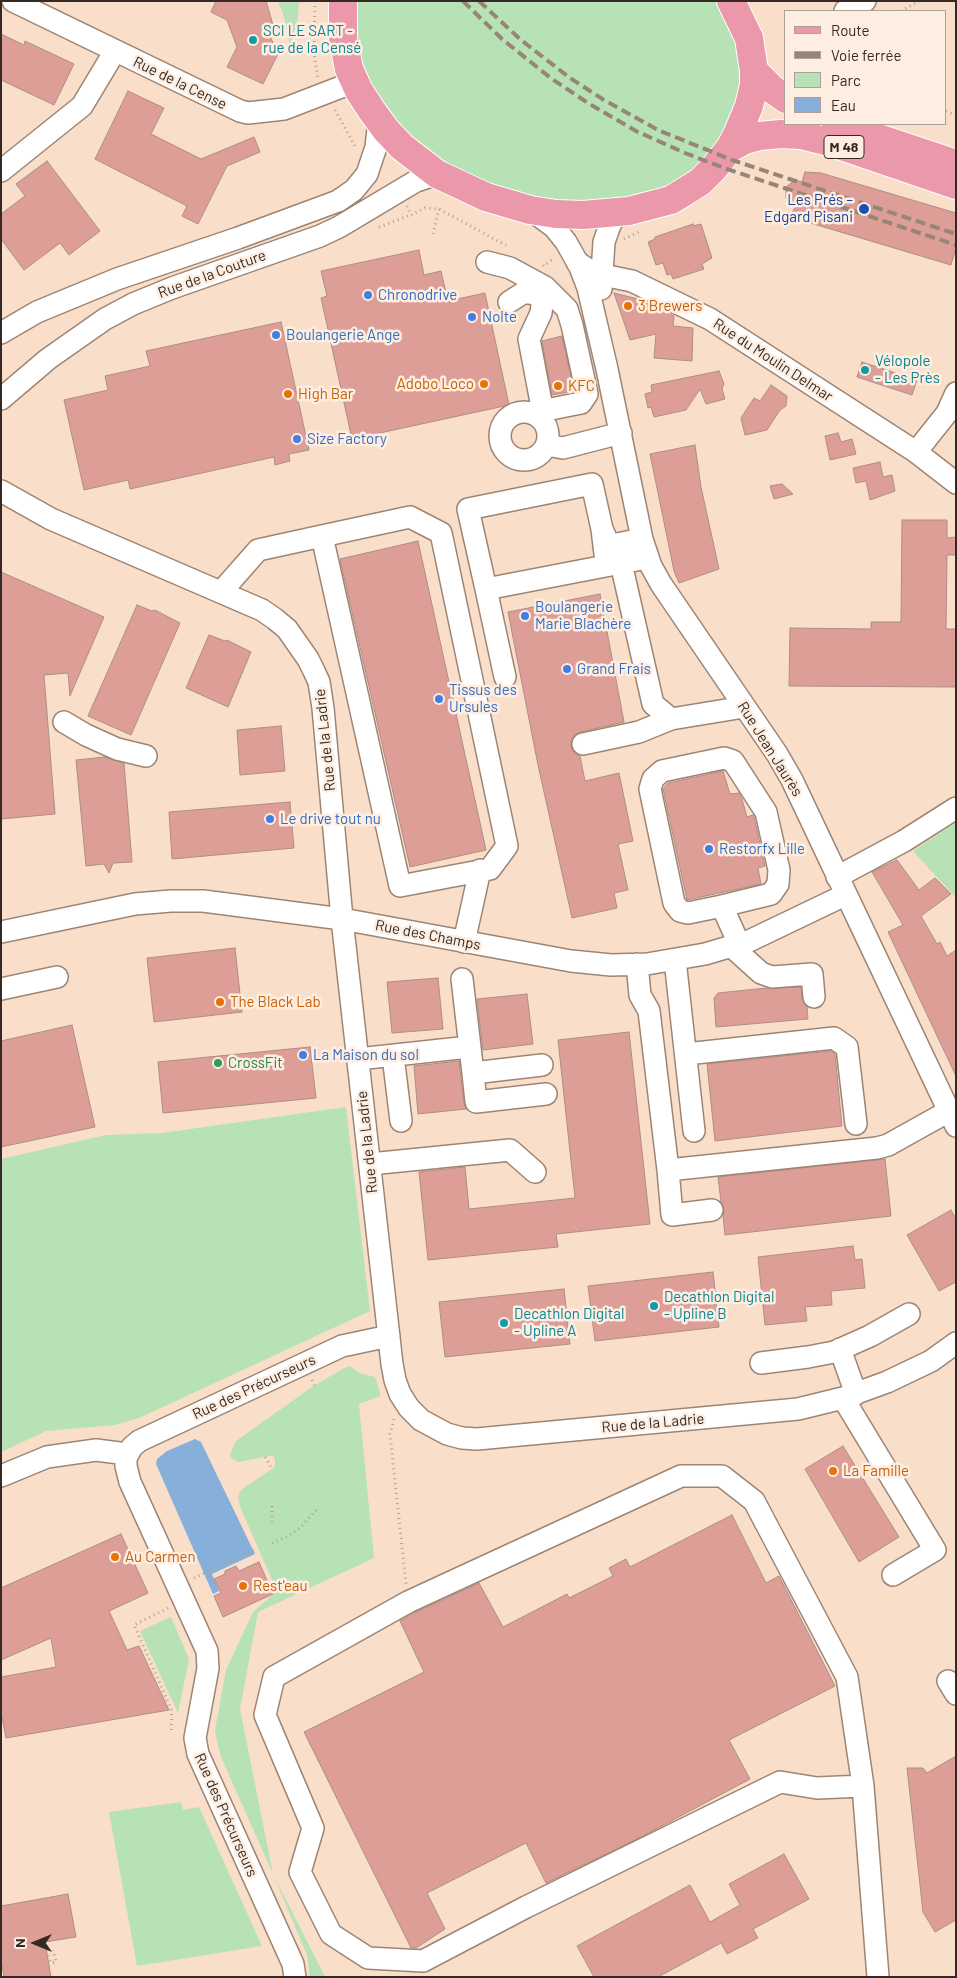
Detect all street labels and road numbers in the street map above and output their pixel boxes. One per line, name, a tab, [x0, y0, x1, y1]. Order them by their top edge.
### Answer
street label: Rue de la Cense	[130, 53, 230, 113]
road number: M 48	[824, 136, 864, 158]
street label: Rue de la Couture	[156, 246, 268, 302]
street label: Rue du Moulin Delmar	[710, 315, 836, 405]
street label: Rue de la Ladrie	[311, 688, 339, 792]
street label: Rue Jean Jaurès	[734, 698, 806, 800]
street label: Rue des Champs	[374, 916, 482, 954]
street label: Rue de la Ladrie	[353, 1090, 381, 1194]
street label: Rue des Précurseurs	[190, 1351, 318, 1423]
street label: Rue de la Ladrie	[601, 1410, 705, 1436]
street label: Rue des Précurseurs	[191, 1750, 261, 1880]

